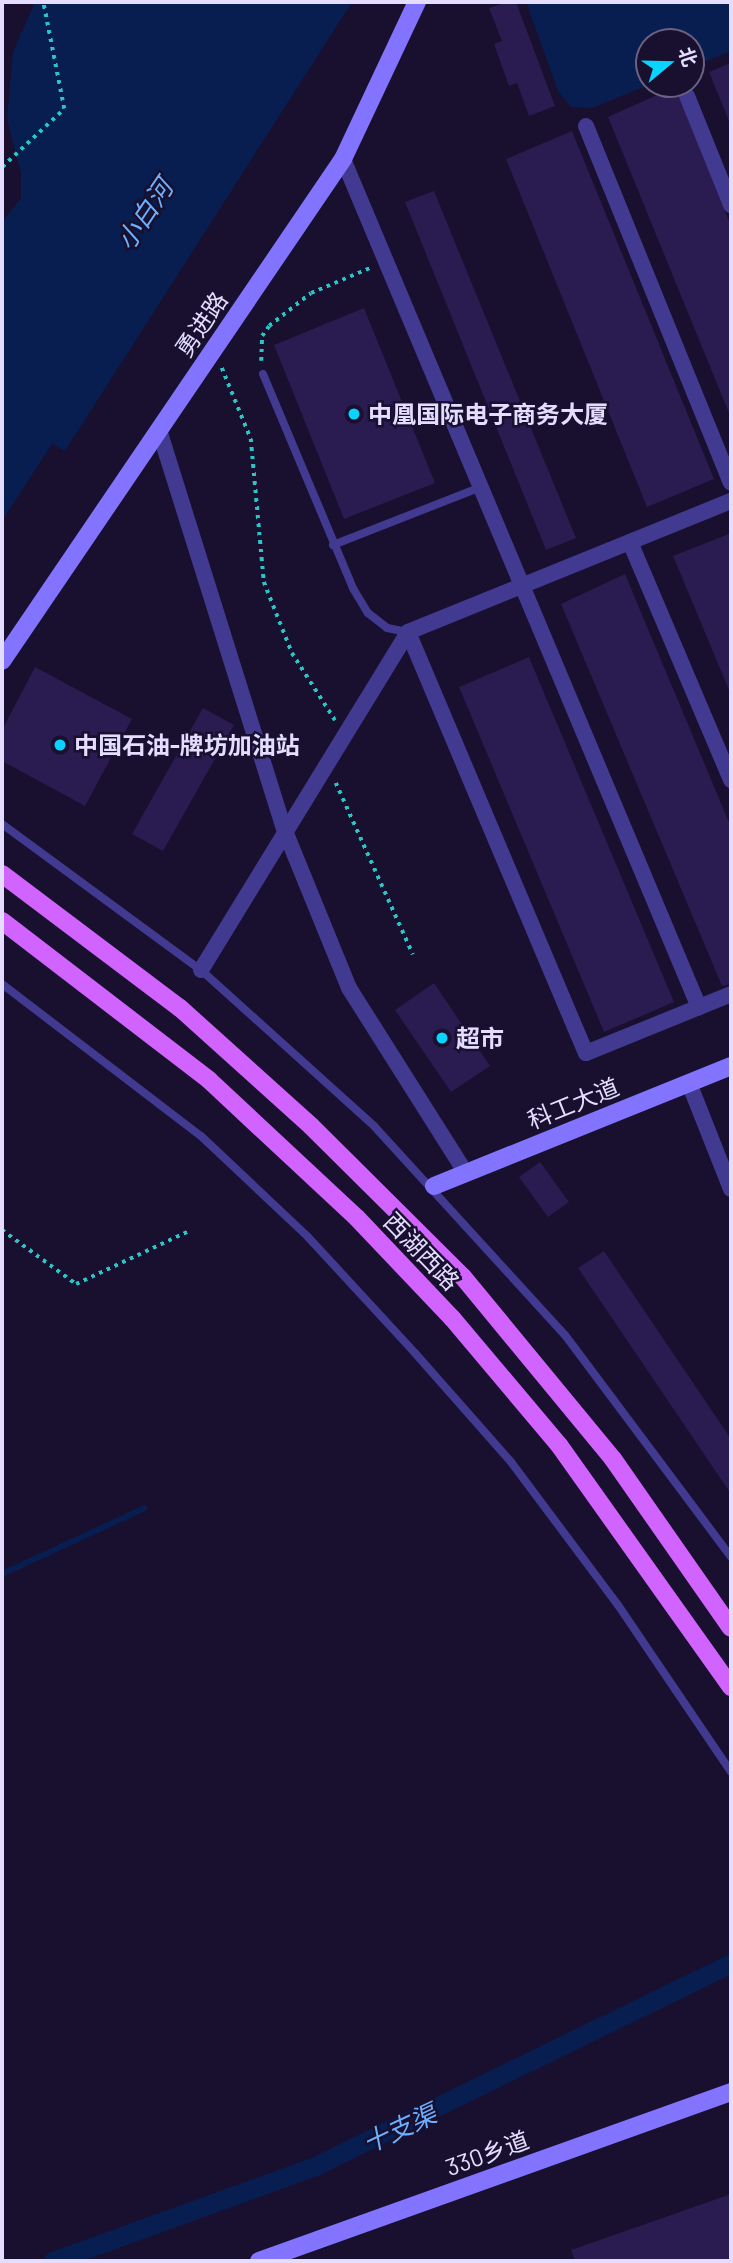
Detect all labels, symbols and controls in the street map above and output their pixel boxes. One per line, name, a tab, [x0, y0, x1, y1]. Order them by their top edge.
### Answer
north arrow	[635, 28, 705, 98]
text: 北	[674, 44, 702, 69]
water label: 小白河	[109, 173, 179, 255]
street label: 勇进路	[169, 286, 233, 362]
place label: 中凰国际电子商务大厦	[368, 400, 608, 428]
marker: 中凰国际电子商务大厦	[346, 406, 362, 422]
place label: 中国石油-牌坊加油站	[74, 731, 300, 759]
marker: 中国石油-牌坊加油站	[52, 737, 68, 753]
place label: 超市	[456, 1024, 504, 1052]
marker: 超市	[434, 1030, 450, 1046]
street label: 科工大道	[523, 1072, 623, 1134]
street label: 西湖西路	[378, 1206, 466, 1296]
water label: 十支渠	[357, 2097, 441, 2159]
street label: 330乡道	[442, 2125, 532, 2181]

